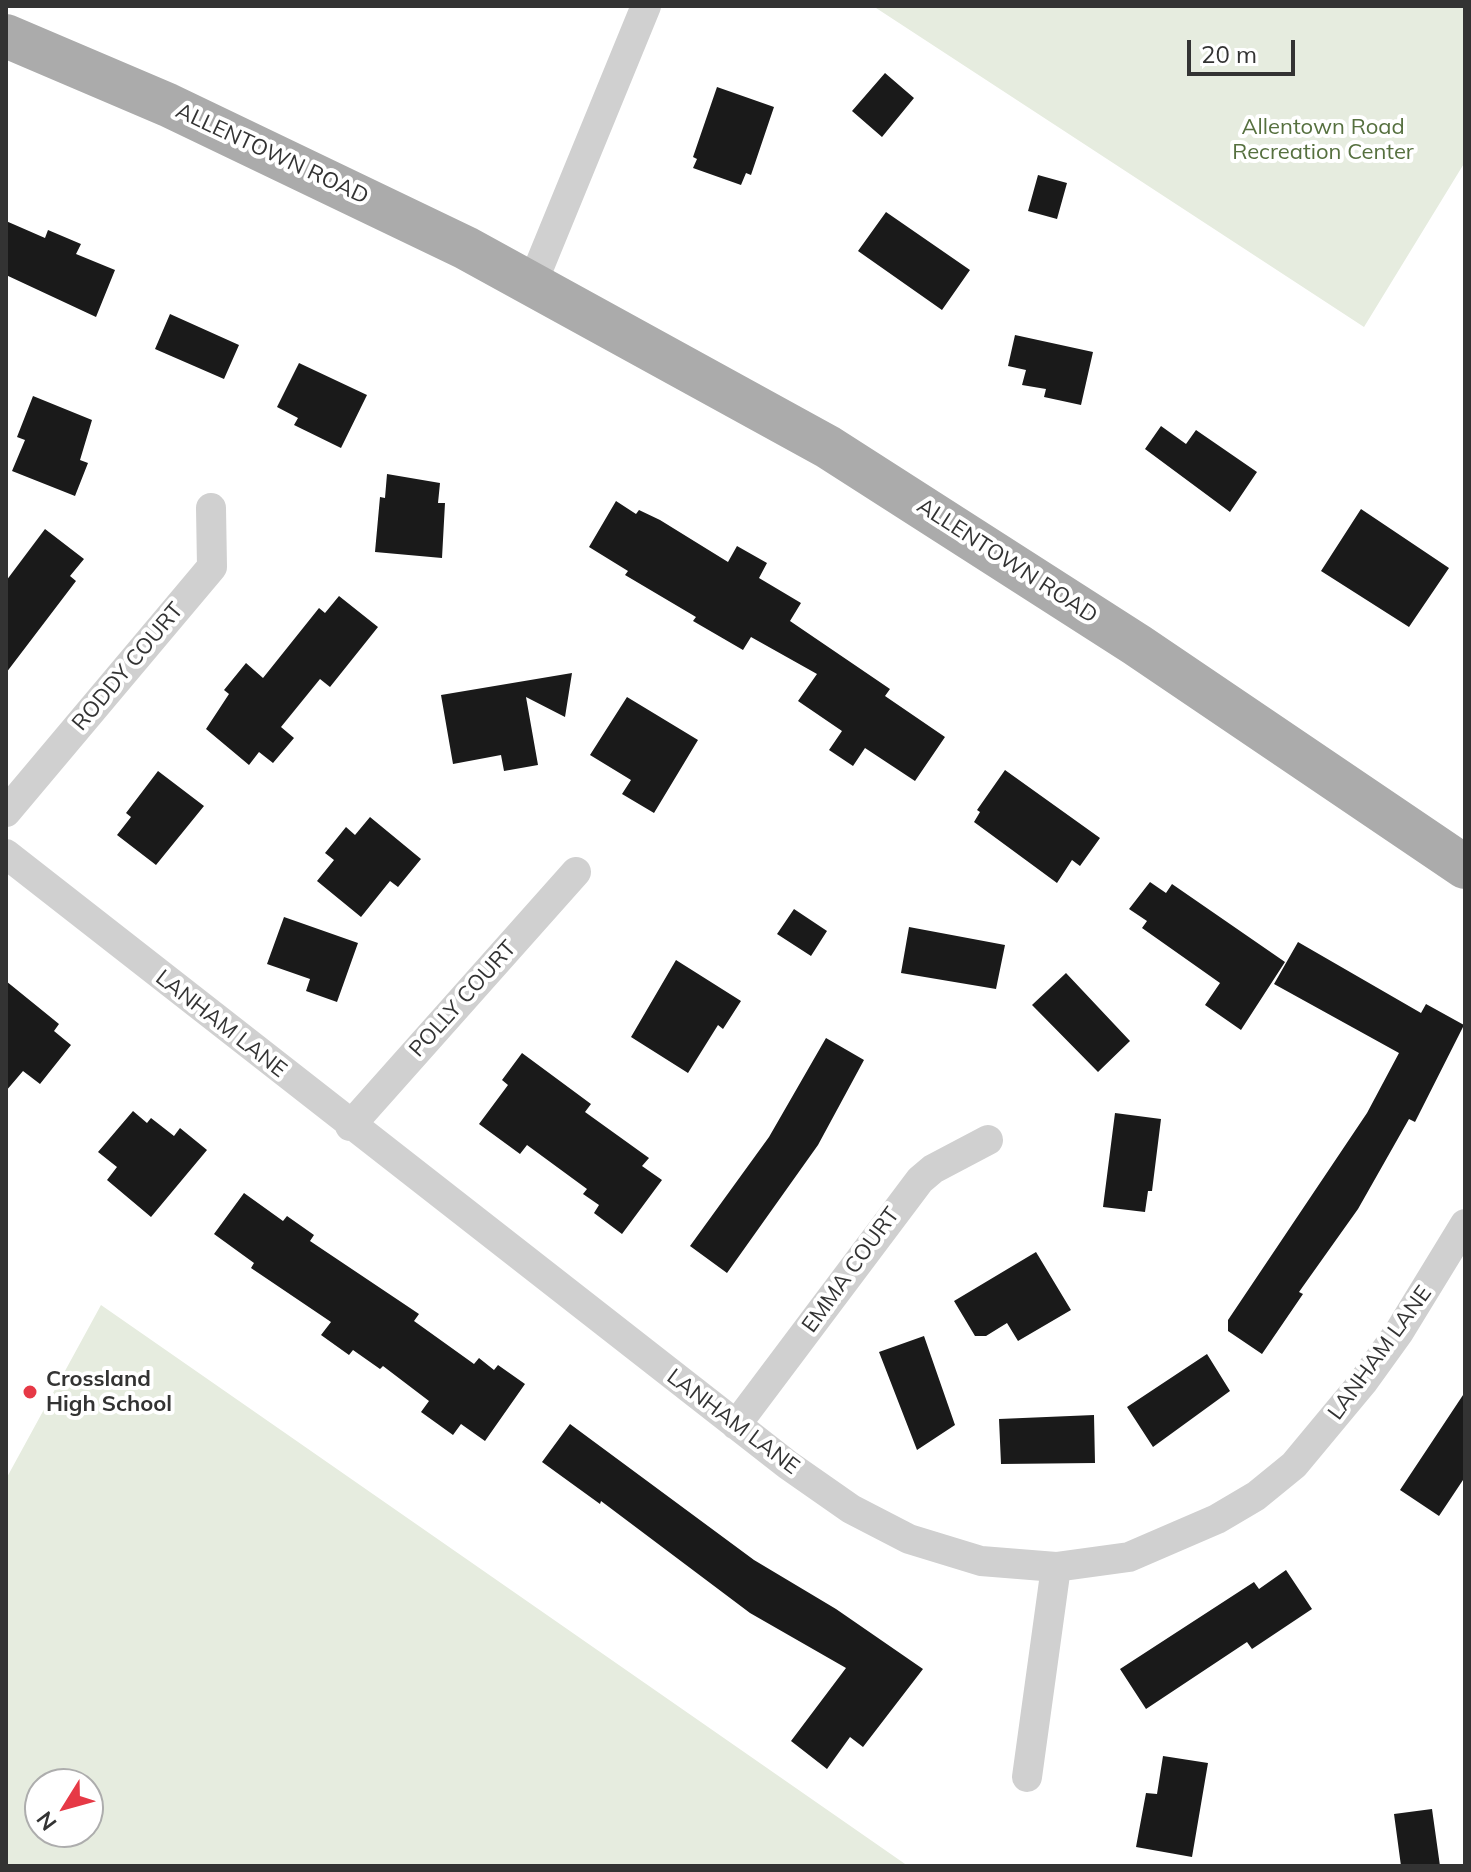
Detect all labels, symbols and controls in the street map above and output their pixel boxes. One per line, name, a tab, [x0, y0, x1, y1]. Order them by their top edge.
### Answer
scale bar	[1191, 24, 1299, 74]
text: 20 m	[1201, 39, 1257, 69]
street label: ALLENTOWN ROAD	[171, 98, 373, 210]
park label: Allentown Road Recreation Center	[1232, 114, 1414, 166]
street label: ALLENTOWN ROAD	[912, 493, 1102, 629]
street label: RODDY COURT	[67, 598, 189, 736]
street label: POLLY COURT	[404, 935, 522, 1063]
street label: LANHAM LANE	[150, 965, 292, 1083]
street label: EMMA COURT	[797, 1202, 905, 1338]
street label: LANHAM LANE	[1323, 1281, 1437, 1425]
street label: LANHAM LANE	[662, 1364, 804, 1480]
place label: Crossland High School	[46, 1366, 172, 1418]
marker: Crossland High School	[21, 1383, 39, 1401]
north arrow	[24, 1768, 104, 1848]
text: N	[30, 1806, 63, 1836]

